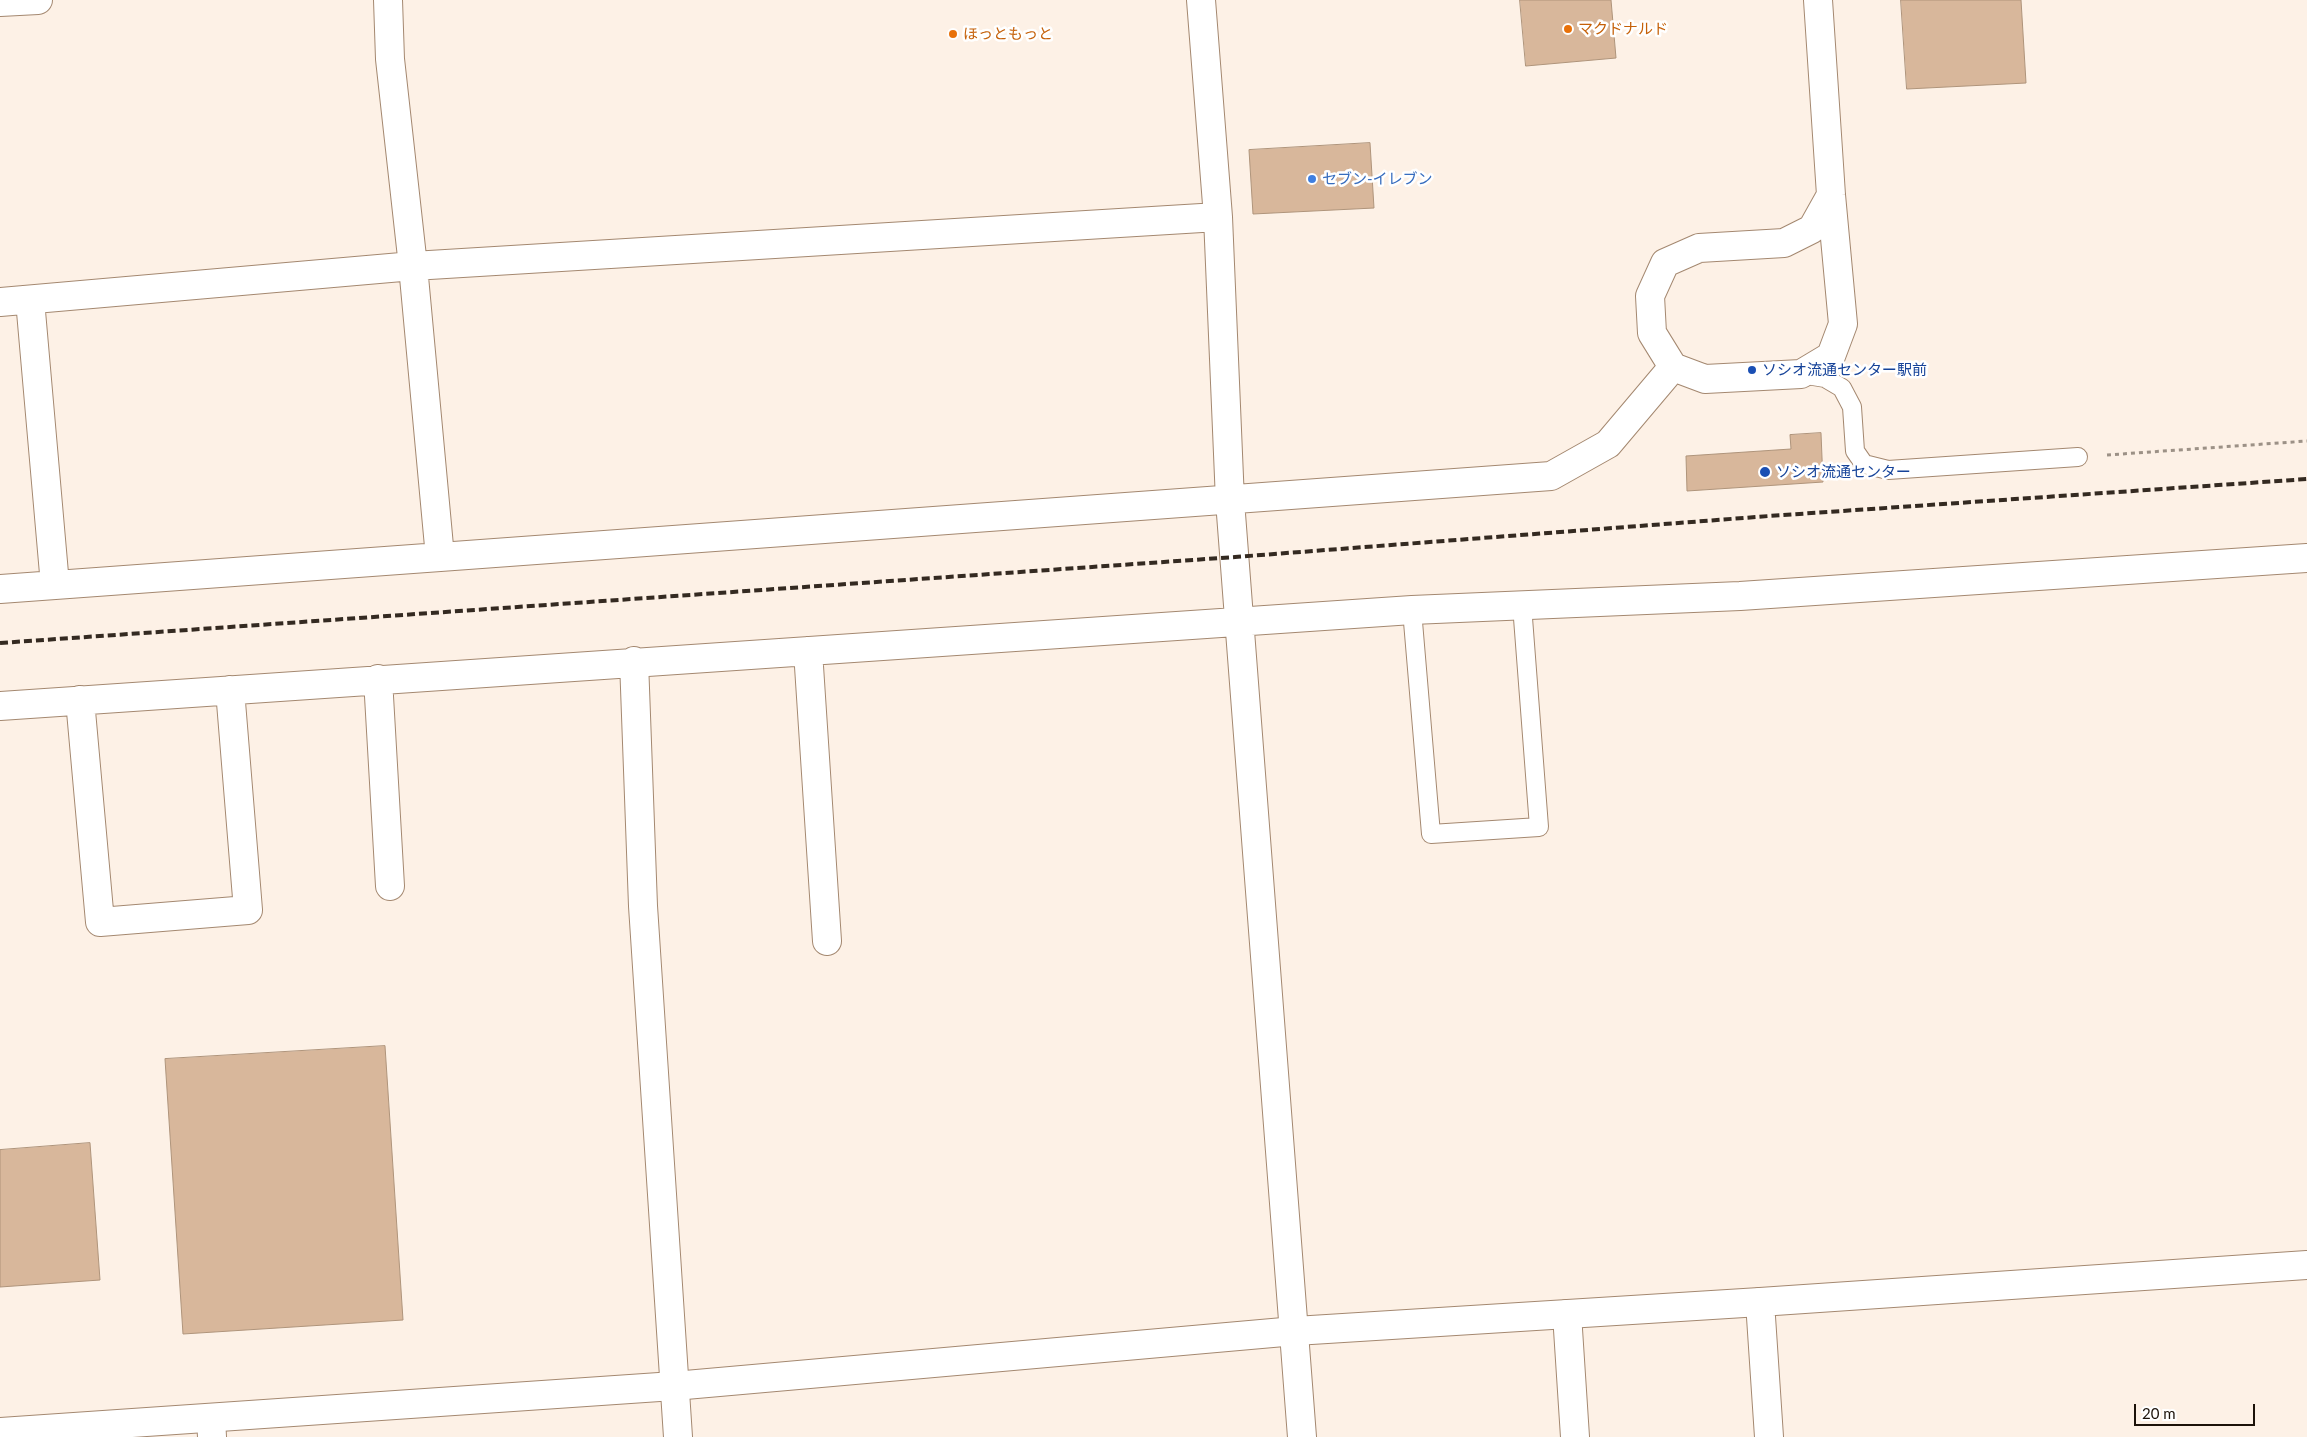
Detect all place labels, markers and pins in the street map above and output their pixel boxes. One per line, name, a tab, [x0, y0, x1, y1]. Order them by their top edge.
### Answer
place label: マクドナルド	[1578, 20, 1668, 38]
marker: マクドナルド	[1562, 23, 1574, 35]
place label: ほっともっと	[963, 25, 1053, 43]
marker: ほっともっと	[947, 28, 959, 40]
place label: セブン-イレブン	[1322, 170, 1433, 188]
marker: セブン-イレブン	[1306, 173, 1318, 185]
place label: ソシオ流通センター駅前	[1762, 361, 1927, 379]
marker: ソシオ流通センター駅前	[1746, 364, 1758, 376]
place label: ソシオ流通センター	[1776, 463, 1911, 481]
marker: ソシオ流通センター	[1758, 465, 1772, 479]

